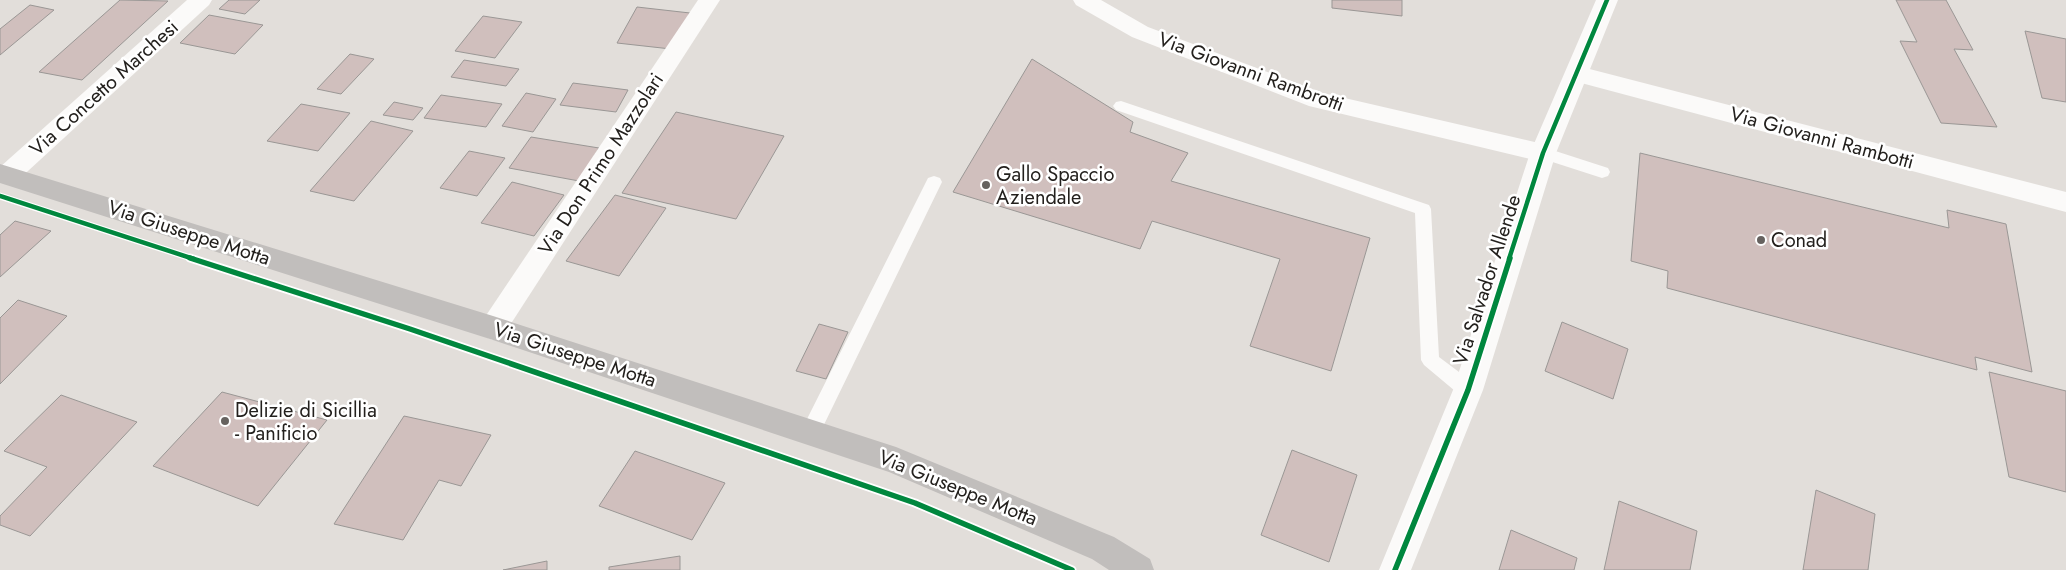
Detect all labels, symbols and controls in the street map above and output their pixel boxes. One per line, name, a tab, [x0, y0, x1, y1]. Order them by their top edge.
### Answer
street label: Via Concetto Marchesi	[23, 13, 185, 163]
street label: Via Giovanni Rambrotti	[1154, 25, 1348, 119]
street label: Via Don Primo Mazzolari	[531, 67, 671, 261]
street label: Via Giovanni Rambotti	[1727, 99, 1917, 177]
place label: Gallo Spaccio Aziendale	[996, 160, 1115, 212]
marker: Gallo Spaccio Aziendale	[980, 179, 992, 191]
street label: Via Salvador Allende	[1446, 191, 1528, 369]
street label: Via Giuseppe Motta	[104, 193, 274, 273]
place label: Conad	[1771, 226, 1827, 255]
marker: Conad	[1755, 234, 1767, 246]
street label: Via Giuseppe Motta	[490, 315, 660, 395]
place label: Delizie di Sicillia - Panificio	[235, 396, 377, 448]
marker: Delizie di Sicillia - Panificio	[219, 415, 231, 427]
street label: Via Giuseppe Motta	[874, 443, 1042, 533]

